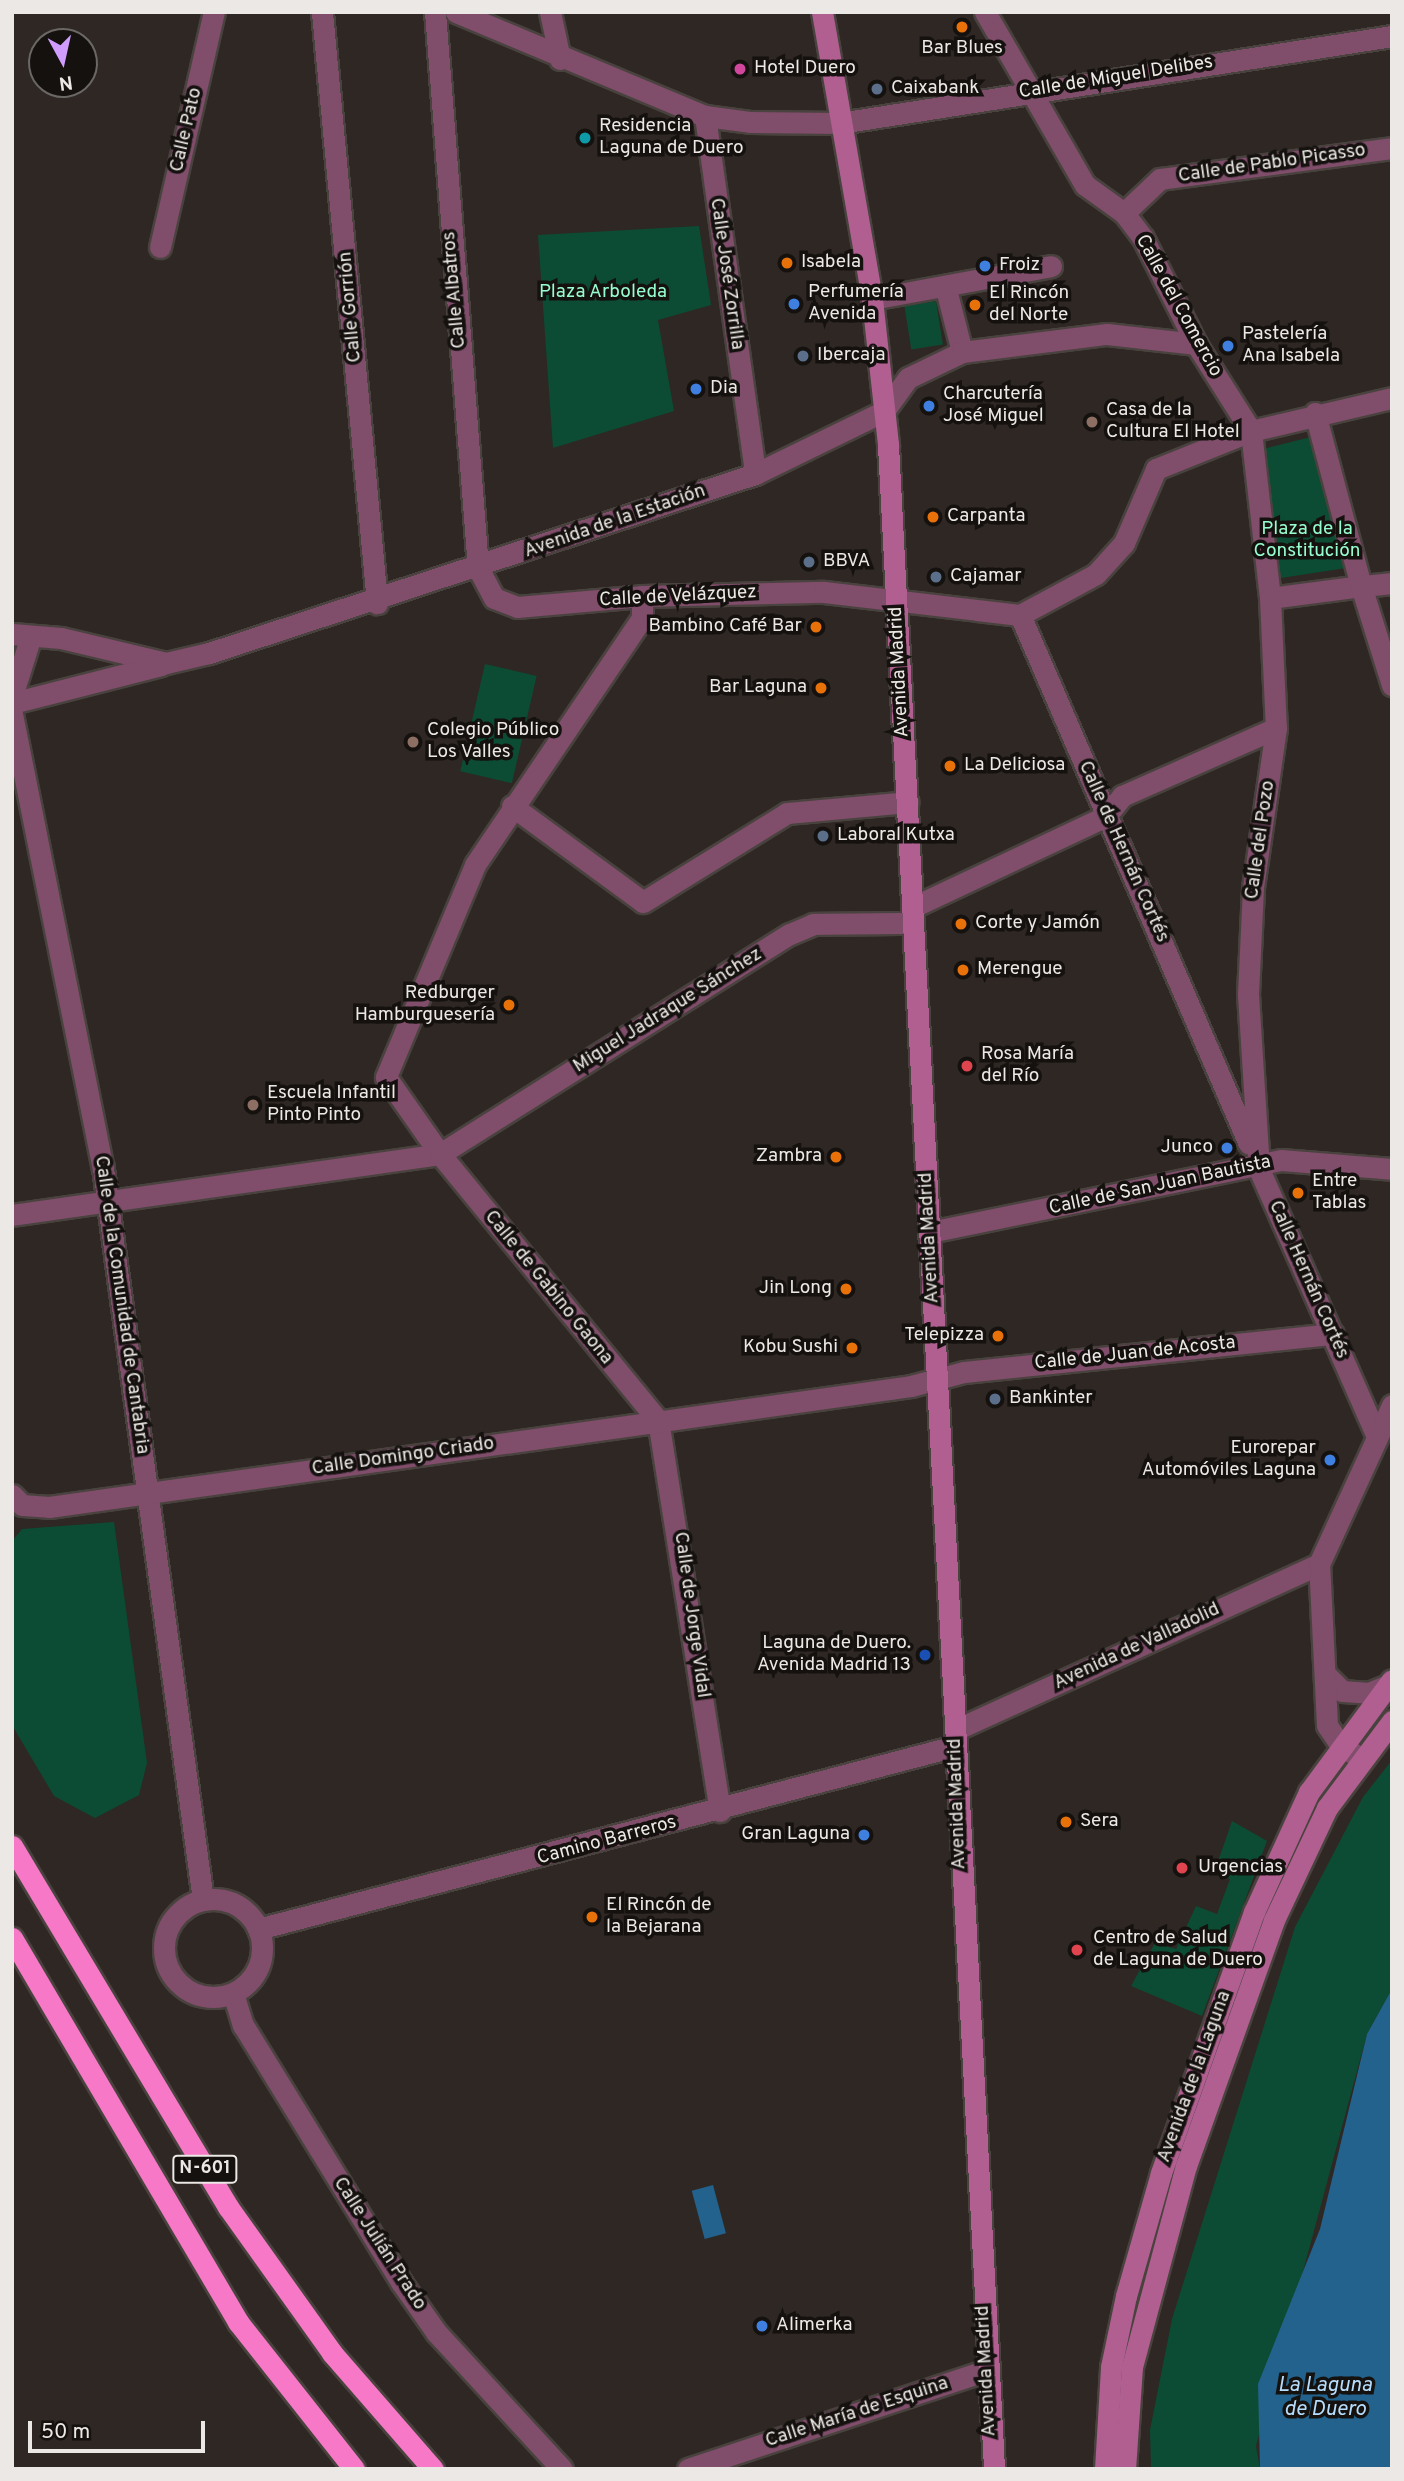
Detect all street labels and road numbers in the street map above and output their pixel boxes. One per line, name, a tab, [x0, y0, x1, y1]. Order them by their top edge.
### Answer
street label: Calle de Miguel Delibes	[1017, 51, 1215, 105]
street label: Calle Pato	[166, 86, 208, 174]
street label: Calle de Pablo Picasso	[1177, 140, 1367, 188]
street label: Calle José Zorrilla	[704, 197, 748, 351]
street label: Calle Albatros	[438, 230, 472, 350]
street label: Calle del Comercio	[1130, 231, 1226, 381]
street label: Calle Gorrión	[335, 251, 367, 363]
street label: Avenida de la Estación	[521, 480, 709, 564]
street label: Calle de Velázquez	[598, 581, 758, 613]
street label: Avenida Madrid	[885, 606, 915, 738]
street label: Calle de Hernán Cortés	[1073, 758, 1173, 946]
street label: Calle del Pozo	[1241, 779, 1281, 901]
street label: Miguel Jadraque Sánchez	[569, 944, 767, 1078]
street label: Calle de San Juan Bautista	[1047, 1151, 1273, 1221]
street label: Calle de la Comunidad de Cantabria	[89, 1154, 153, 1456]
street label: Avenida Madrid	[915, 1172, 945, 1304]
street label: Calle Hernán Cortés	[1263, 1197, 1353, 1363]
street label: Calle de Gabino Gaona	[479, 1206, 617, 1370]
street label: Calle de Juan de Acosta	[1033, 1332, 1237, 1376]
street label: Calle Domingo Criado	[310, 1433, 496, 1481]
street label: Calle de Jorge Vidal	[668, 1530, 714, 1700]
street label: Avenida de Valladolid	[1050, 1598, 1224, 1696]
street label: Avenida Madrid	[944, 1738, 972, 1870]
street label: Camino Barreros	[535, 1811, 679, 1871]
street label: Avenida de la Laguna	[1153, 1988, 1237, 2166]
road number: N-601	[172, 2154, 238, 2183]
street label: Calle Julián Prado	[328, 2173, 430, 2315]
street label: Avenida Madrid	[972, 2305, 1002, 2437]
street label: Calle María de Esquina	[763, 2373, 951, 2453]

